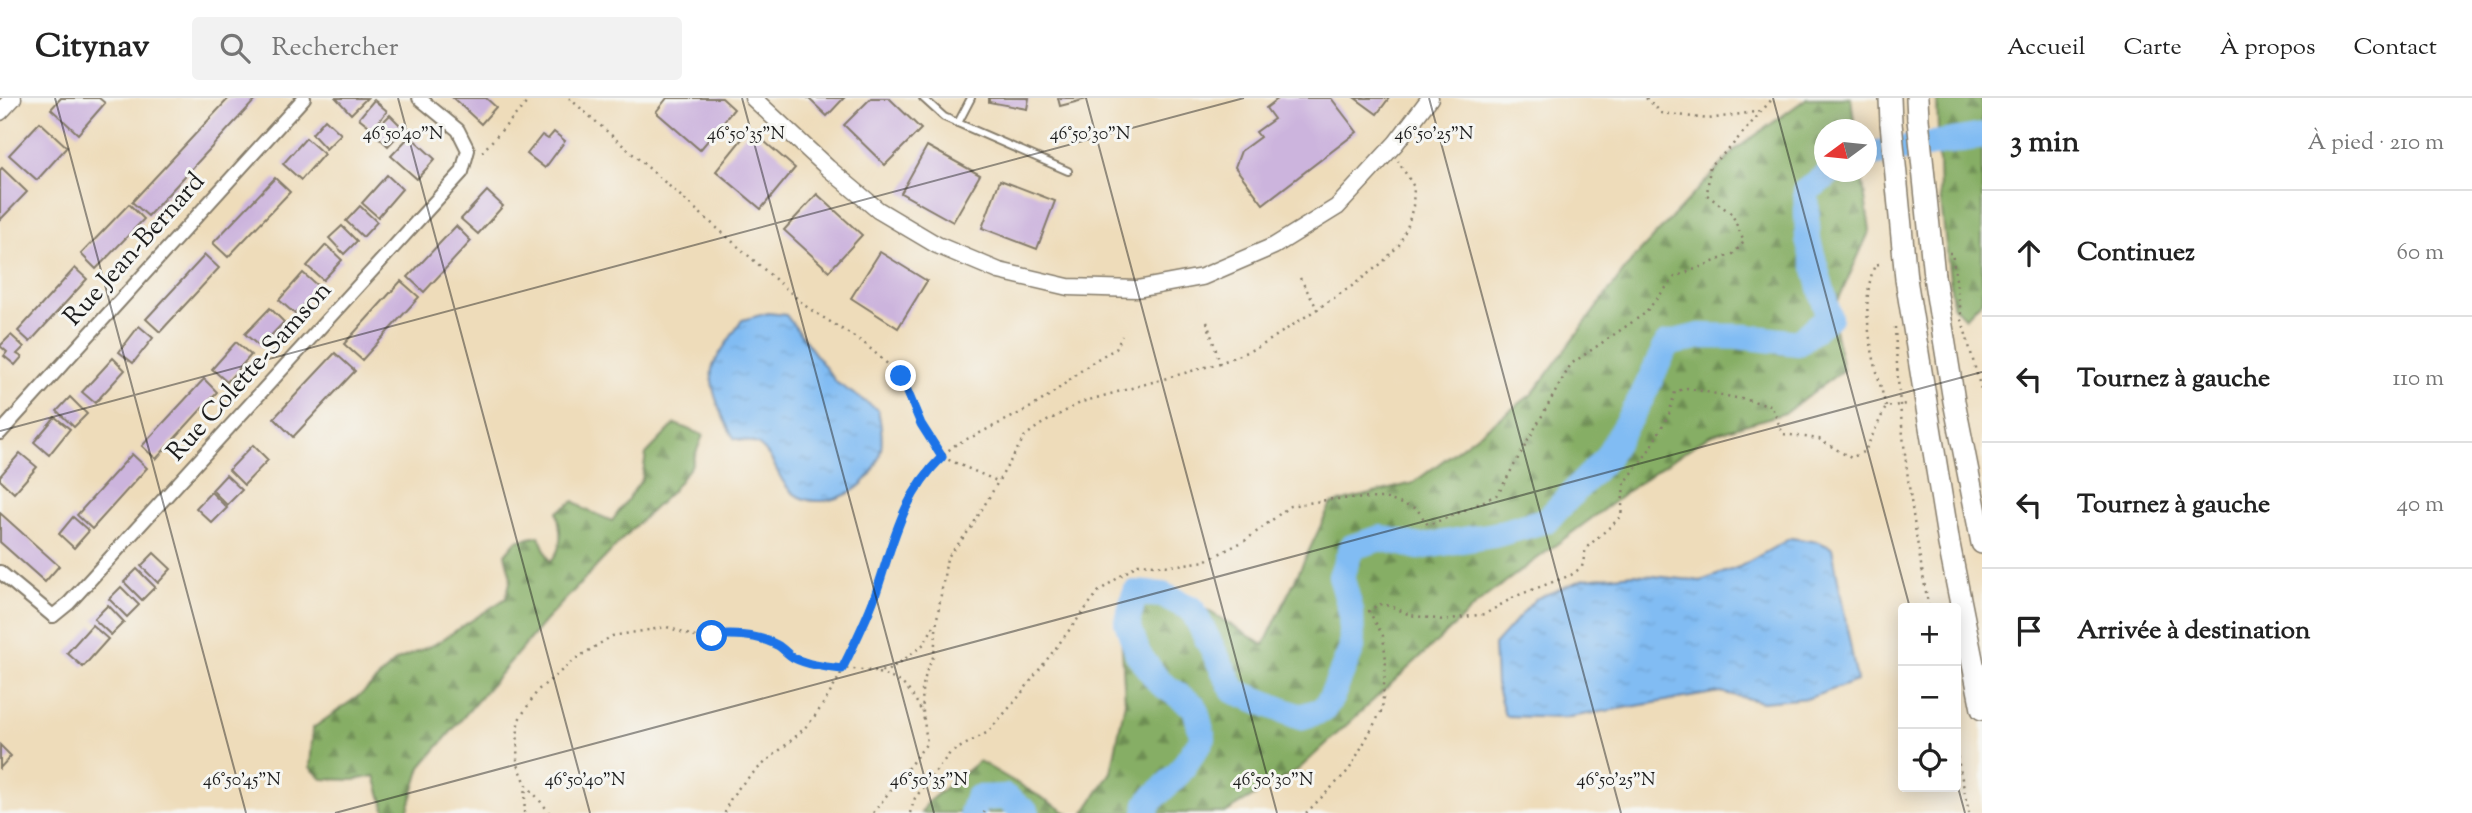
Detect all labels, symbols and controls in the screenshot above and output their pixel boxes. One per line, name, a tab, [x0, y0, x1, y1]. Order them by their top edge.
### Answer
search box	[192, 17, 682, 80]
text: Citynav	[35, 24, 150, 72]
icon: search	[216, 29, 254, 67]
text: Rechercher	[272, 30, 399, 67]
text: Accueil	[2007, 31, 2086, 65]
text: Carte	[2124, 31, 2182, 65]
text: À propos	[2220, 31, 2315, 65]
text: Contact	[2353, 31, 2437, 65]
north arrow	[1814, 119, 1877, 182]
text: 46°50'40"N	[363, 122, 443, 148]
text: 46°50'35"N	[707, 122, 785, 148]
text: 46°50'30"N	[1050, 122, 1130, 148]
text: 46°50'25"N	[1395, 122, 1473, 148]
text: 3 min	[2010, 122, 2080, 165]
text: À pied · 210 m	[2307, 127, 2444, 160]
street label: Rue Jean-Bernard	[56, 165, 214, 335]
icon: ahead	[2010, 234, 2048, 272]
text: Continuez	[2077, 235, 2195, 272]
text: 60 m	[2396, 237, 2444, 270]
street label: Rue Colette-Samson	[159, 274, 341, 470]
route end	[885, 360, 916, 391]
icon: left	[2010, 360, 2048, 398]
text: Tournez à gauche	[2077, 361, 2270, 398]
text: 110 m	[2393, 363, 2444, 396]
icon: left	[2010, 486, 2048, 524]
text: Tournez à gauche	[2077, 487, 2270, 524]
text: 40 m	[2397, 489, 2444, 522]
map controls	[1898, 603, 1961, 792]
button: +	[1898, 603, 1961, 666]
icon: arrive	[2010, 612, 2048, 650]
text: Arrivée à destination	[2077, 613, 2310, 650]
route start	[696, 620, 727, 651]
button: −	[1898, 666, 1961, 729]
button: locate	[1898, 729, 1961, 792]
text: 46°50'45"N	[203, 768, 281, 794]
text: 46°50'40"N	[545, 768, 625, 794]
text: 46°50'35"N	[890, 768, 968, 794]
text: 46°50'30"N	[1233, 768, 1313, 794]
text: 46°50'25"N	[1577, 768, 1655, 794]

